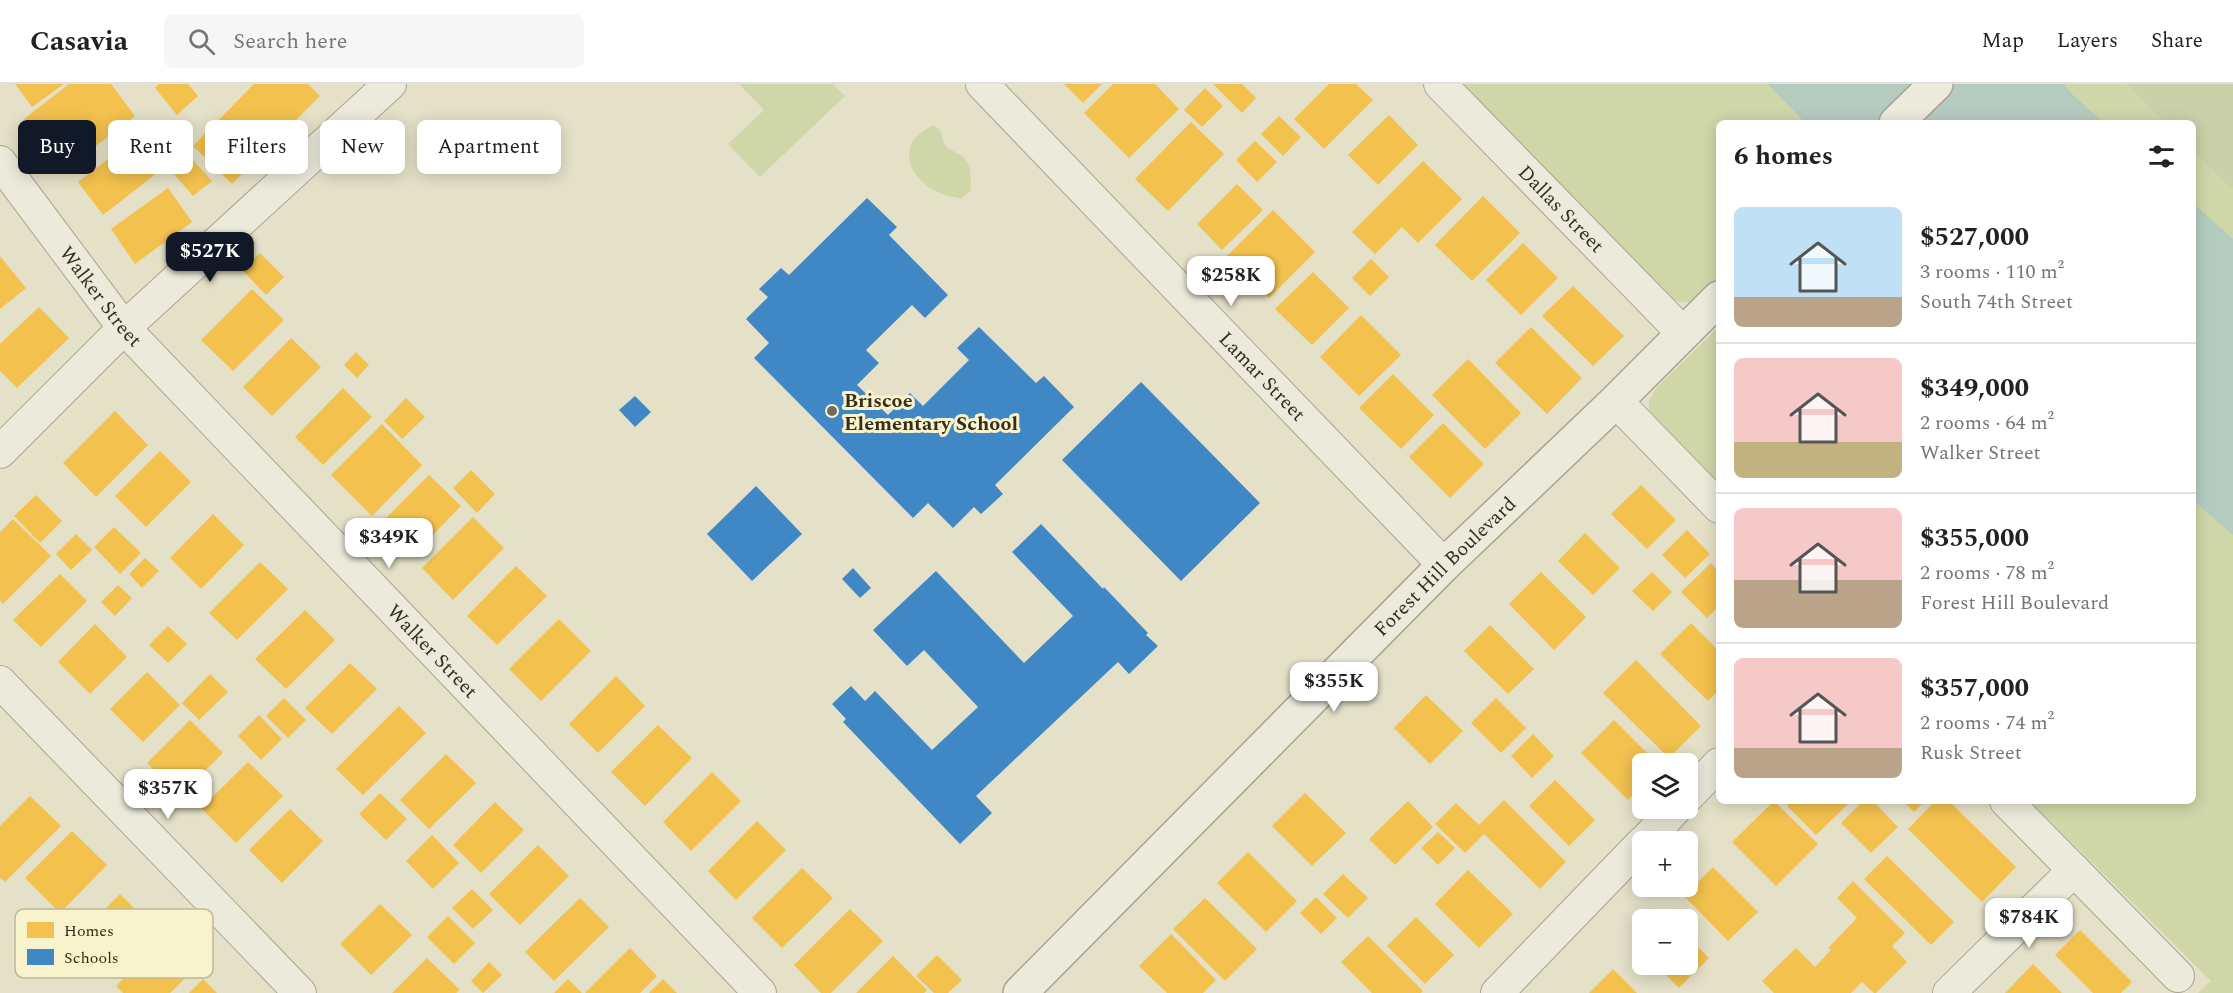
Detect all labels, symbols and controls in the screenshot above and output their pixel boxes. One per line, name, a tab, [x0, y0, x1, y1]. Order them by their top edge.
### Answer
search box	[164, 14, 584, 68]
text: Casavia	[30, 20, 128, 63]
icon: search	[185, 25, 218, 58]
text: Search here	[233, 25, 347, 58]
text: Map	[1982, 25, 2024, 57]
text: Layers	[2057, 25, 2118, 57]
text: Share	[2151, 25, 2203, 57]
chip: Buy	[18, 120, 96, 174]
chip: Rent	[108, 120, 193, 174]
chip: Filters	[205, 120, 308, 174]
chip: New	[320, 120, 405, 174]
chip: Apartment	[417, 120, 561, 174]
text: 6 homes	[1734, 136, 1833, 176]
icon: filters	[2145, 140, 2178, 173]
street label: Dallas Street	[1511, 158, 1611, 260]
text: $527,000	[1920, 217, 2029, 257]
icon: home	[1782, 231, 1854, 303]
pin: $527K	[168, 232, 252, 283]
text: $527K	[180, 236, 240, 266]
street label: Walker Street	[52, 240, 149, 354]
pin: $258K	[1189, 256, 1273, 307]
text: 3 rooms · 110 m²	[1920, 257, 2064, 287]
text: $258K	[1201, 260, 1261, 290]
text: South 74th Street	[1920, 287, 2073, 317]
street label: Lamar Street	[1211, 325, 1312, 429]
text: $349,000	[1920, 368, 2029, 408]
icon: home	[1782, 382, 1854, 454]
place label: Briscoe Elementary School	[844, 386, 1018, 439]
marker: Briscoe Elementary School	[825, 404, 839, 418]
text: 2 rooms · 64 m²	[1920, 408, 2054, 438]
text: Walker Street	[1920, 438, 2041, 468]
street label: Forest Hill Boulevard	[1367, 490, 1523, 644]
pin: $349K	[347, 518, 431, 569]
text: $355,000	[1920, 518, 2029, 558]
text: $349K	[359, 522, 419, 552]
icon: home	[1782, 532, 1854, 604]
text: 2 rooms · 78 m²	[1920, 558, 2054, 588]
text: Forest Hill Boulevard	[1920, 588, 2109, 618]
street label: Walker Street	[380, 598, 485, 706]
pin: $355K	[1292, 662, 1376, 713]
text: $355K	[1304, 666, 1364, 696]
text: $357,000	[1920, 668, 2029, 708]
icon: home	[1782, 682, 1854, 754]
text: 2 rooms · 74 m²	[1920, 708, 2054, 738]
text: Rusk Street	[1920, 738, 2022, 768]
map controls	[1632, 753, 1698, 975]
button: layers	[1632, 753, 1698, 819]
pin: $357K	[126, 769, 210, 820]
text: $357K	[138, 773, 198, 803]
button: +	[1632, 831, 1698, 897]
pin: $784K	[1987, 898, 2071, 949]
text: $784K	[1999, 902, 2059, 932]
legend	[15, 909, 213, 978]
button: −	[1632, 909, 1698, 975]
text: Homes	[64, 919, 114, 943]
text: Schools	[64, 946, 119, 970]

